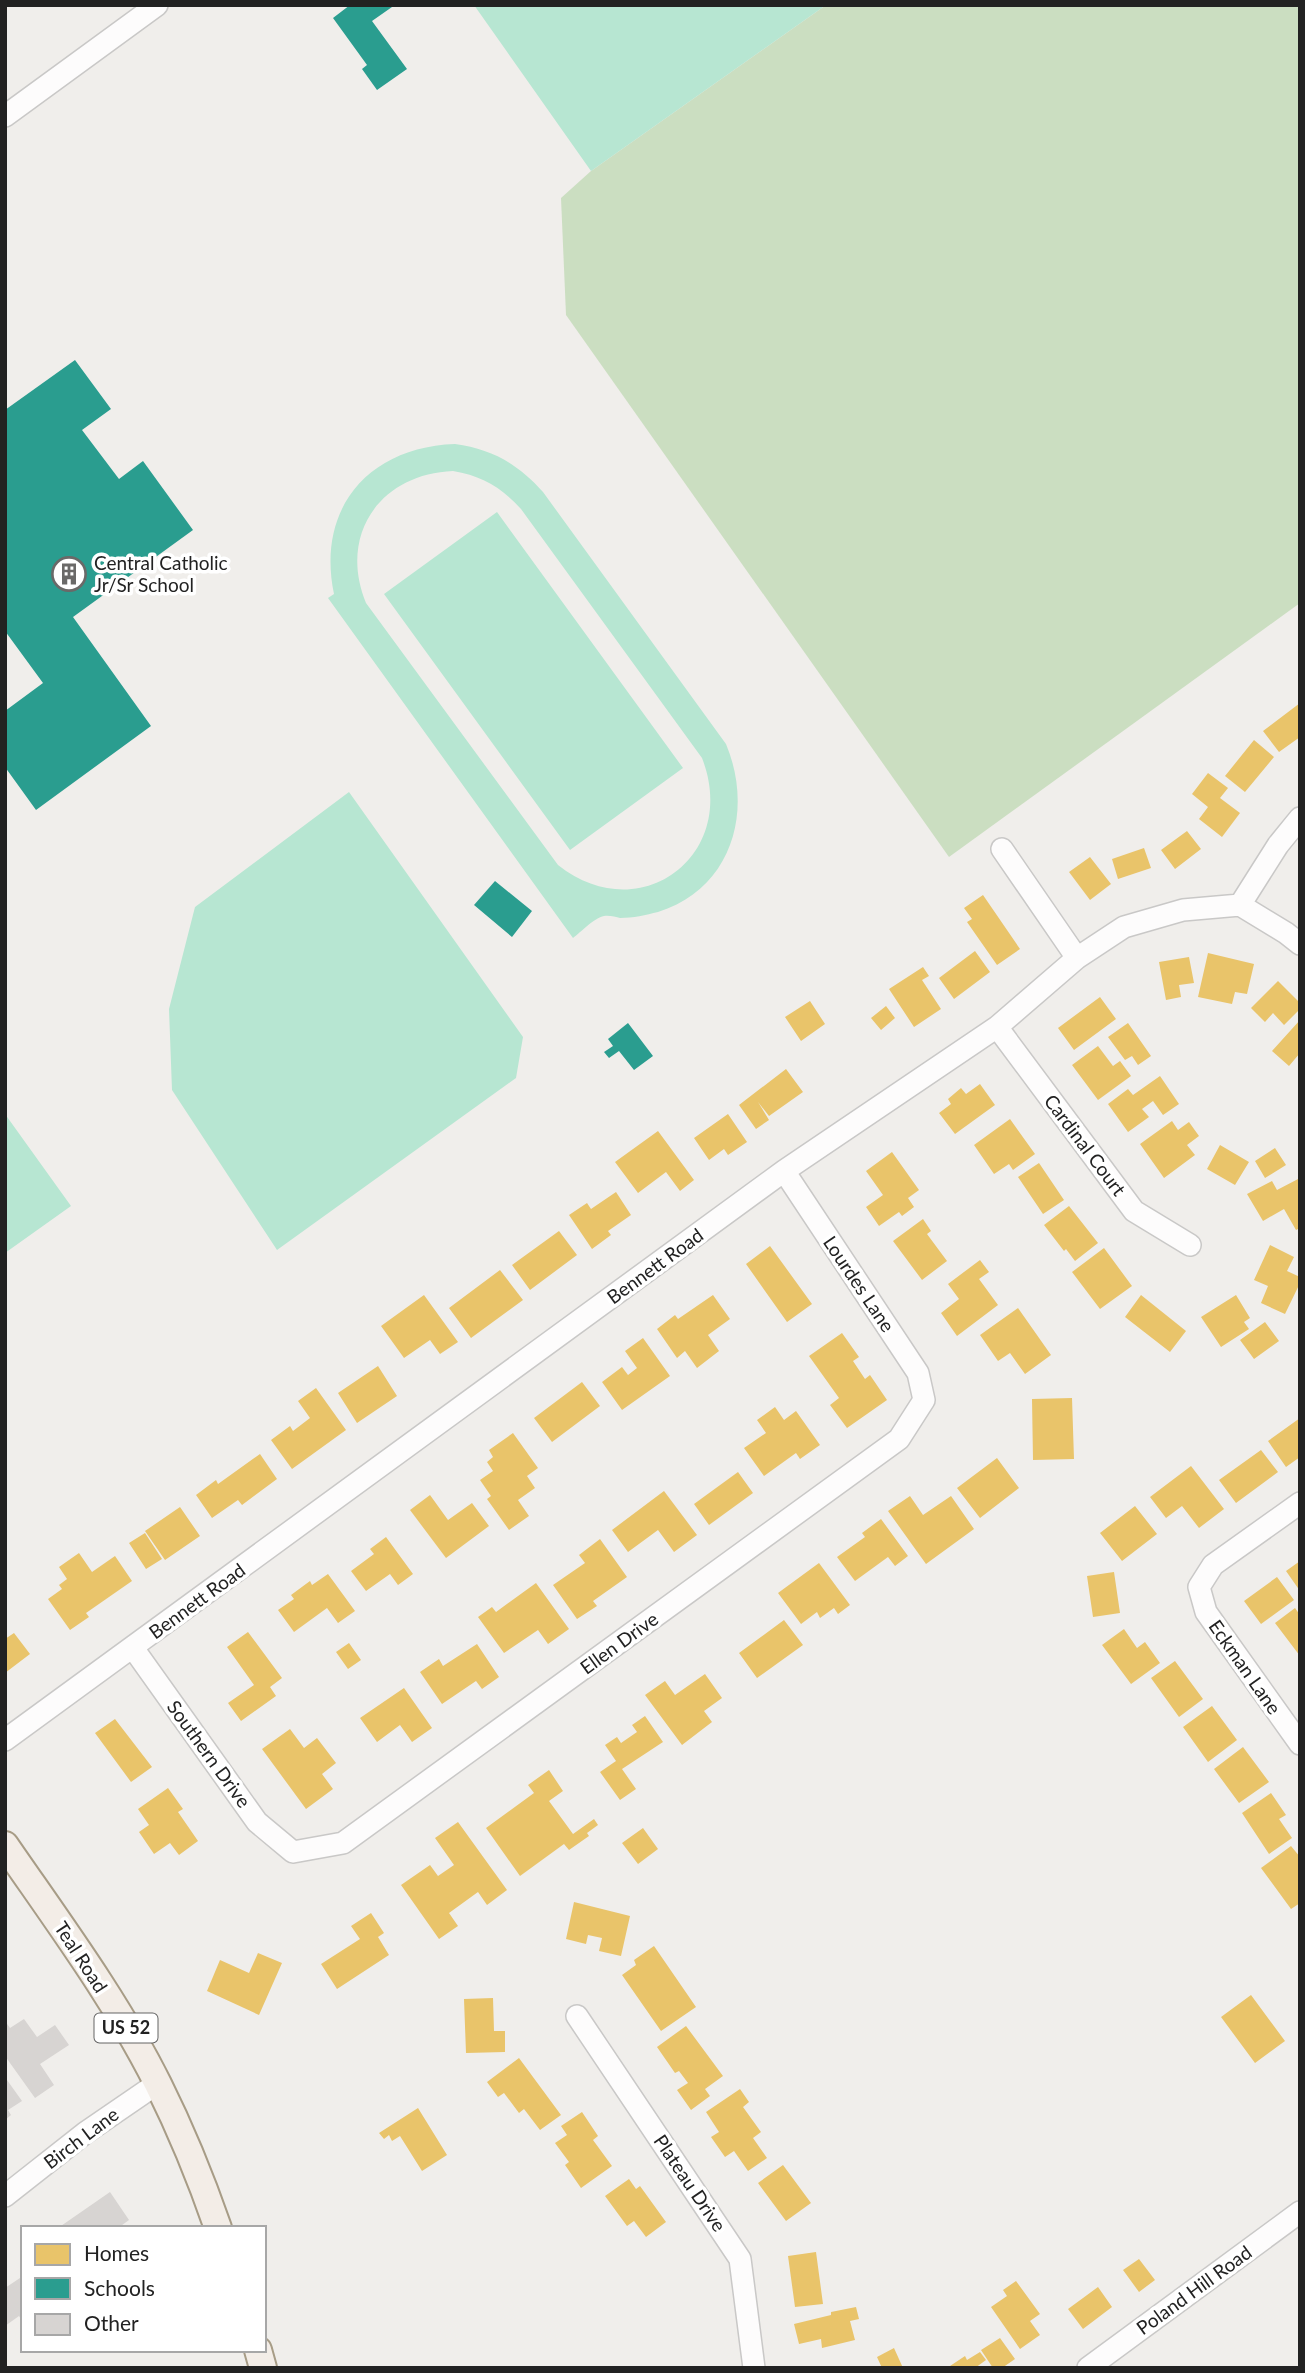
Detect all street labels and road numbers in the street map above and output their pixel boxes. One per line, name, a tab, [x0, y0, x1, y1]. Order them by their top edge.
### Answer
street label: Cardinal Court	[1040, 1090, 1131, 1200]
street label: Bennett Road	[602, 1223, 707, 1308]
street label: Lourdes Lane	[819, 1231, 900, 1336]
street label: Bennett Road	[144, 1558, 249, 1643]
street label: Ellen Drive	[575, 1607, 662, 1679]
street label: Eckman Lane	[1205, 1615, 1286, 1718]
street label: Southern Drive	[163, 1696, 256, 1812]
street label: Teal Road	[50, 1917, 113, 1996]
road number: US 52	[94, 2014, 158, 2042]
street label: Birch Lane	[39, 2102, 123, 2173]
street label: Plateau Drive	[650, 2130, 731, 2236]
street label: Poland Hill Road	[1132, 2240, 1256, 2339]

